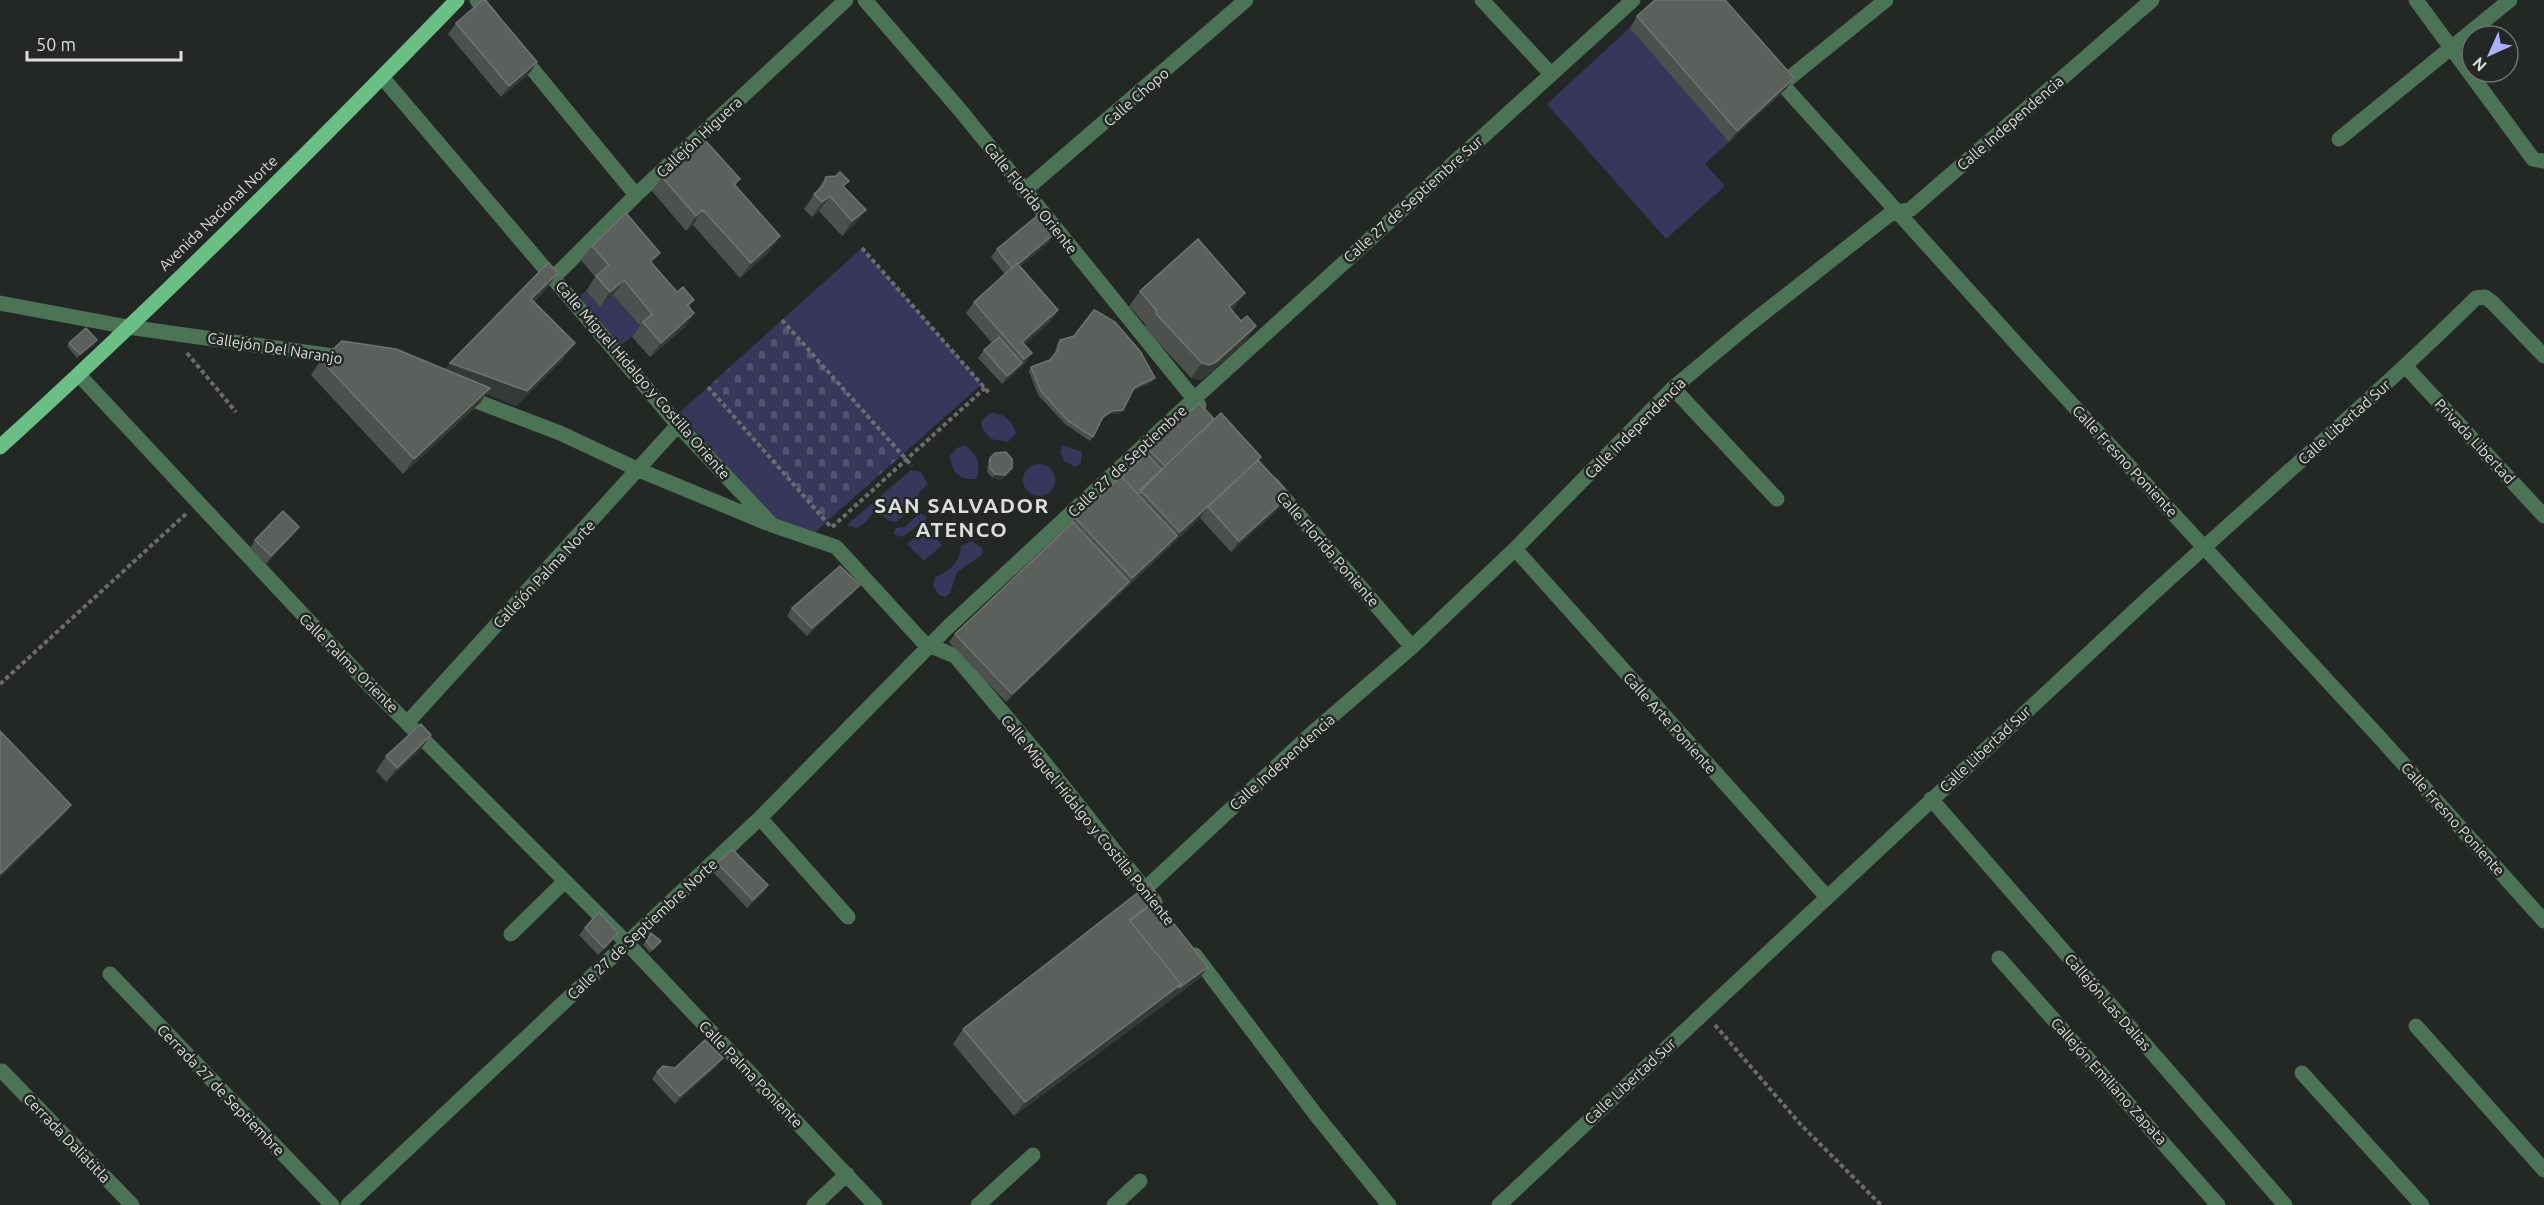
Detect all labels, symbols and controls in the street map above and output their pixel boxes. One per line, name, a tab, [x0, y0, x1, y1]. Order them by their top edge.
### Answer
scale bar	[27, 24, 182, 62]
north arrow	[2460, 24, 2520, 84]
text: 50 m	[36, 34, 76, 54]
text: N	[2469, 54, 2490, 75]
street label: Calle Chopo	[1100, 64, 1172, 130]
street label: Calle Independencia	[1953, 72, 2067, 174]
street label: Callejón Higuera	[653, 93, 745, 181]
street label: Calle 27 de Septiembre Sur	[1340, 132, 1486, 266]
street label: Calle Florida Oriente	[981, 139, 1081, 257]
street label: Avenida Nacional Norte	[155, 152, 281, 274]
street label: Calle Miguel Hidalgo y Costilla Oriente	[552, 277, 734, 483]
street label: Callejón Del Naranjo	[206, 329, 344, 367]
street label: Calle Independencia	[1581, 374, 1689, 482]
street label: Calle Libertad Sur	[2294, 376, 2394, 468]
street label: Privada Libertad	[2431, 395, 2519, 487]
street label: Calle 27 de Septiembre	[1064, 402, 1190, 520]
street label: Calle Fresno Poniente	[2069, 402, 2181, 520]
street label: Calle Florida Poniente	[1273, 488, 1383, 610]
district label: SAN SALVADOR ATENCO	[874, 493, 1050, 541]
street label: Callejón Palma Norte	[490, 517, 598, 631]
street label: Calle Palma Oriente	[296, 610, 402, 716]
street label: Calle Arte Poniente	[1620, 669, 1720, 777]
street label: Calle Libertad Sur	[1936, 702, 2034, 796]
street label: Calle Independencia	[1226, 710, 1338, 814]
street label: Calle Miguel Hidalgo y Costilla Poniente	[998, 711, 1178, 929]
street label: Calle Fresno Poniente	[2398, 759, 2508, 879]
street label: Calle 27 de Septiembre Norte	[564, 855, 720, 1003]
street label: Callejón Las Dalias	[2061, 950, 2155, 1054]
street label: Callejón Emiliano Zapata	[2048, 1014, 2170, 1148]
street label: Calle Palma Poniente	[696, 1017, 806, 1131]
street label: Cerrada 27 de Septiembre	[154, 1021, 288, 1159]
street label: Calle Libertad Sur	[1581, 1034, 1679, 1128]
street label: Cerrada Daliatitla	[20, 1090, 114, 1186]

